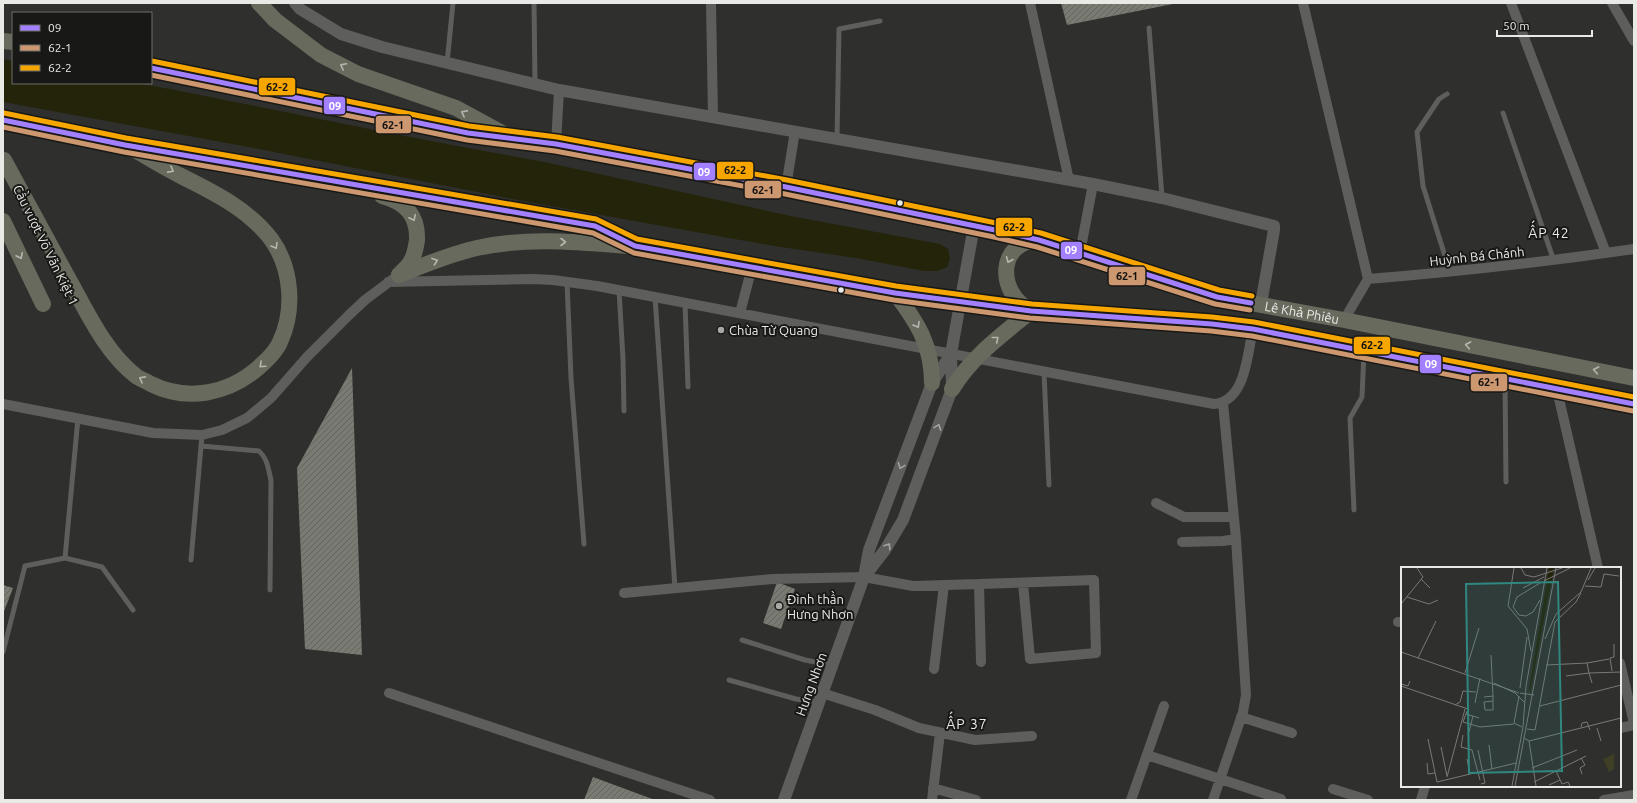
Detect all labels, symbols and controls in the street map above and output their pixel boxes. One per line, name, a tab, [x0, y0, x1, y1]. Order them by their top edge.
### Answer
legend	[12, 12, 152, 84]
scale bar	[1497, 12, 1592, 38]
text: 50 m	[1503, 19, 1530, 32]
text: 09	[48, 21, 62, 34]
text: 62-1	[48, 41, 72, 54]
text: 62-2	[48, 61, 72, 74]
one-way arrow	[339, 63, 347, 71]
line badge: 62-2	[258, 77, 296, 96]
text: 62-2	[266, 81, 288, 93]
line badge: 09	[323, 96, 346, 115]
text: 09	[329, 100, 341, 112]
one-way arrow	[461, 110, 468, 117]
line badge: 62-1	[375, 115, 412, 134]
text: 62-1	[382, 119, 404, 131]
line badge: 62-2	[716, 161, 754, 180]
line badge: 09	[693, 162, 716, 181]
text: 62-2	[724, 164, 746, 176]
one-way arrow	[167, 166, 174, 173]
text: 09	[698, 166, 710, 178]
line badge: 62-1	[744, 180, 782, 199]
street label: Cầu vượt Võ Văn Kiệt 1	[10, 182, 83, 308]
text: 62-1	[752, 184, 774, 196]
unlabelled marker	[895, 198, 905, 208]
one-way arrow	[408, 214, 416, 221]
line badge: 62-2	[995, 217, 1033, 237]
district label: ẤP 42	[1528, 220, 1570, 241]
text: 62-2	[1003, 221, 1025, 233]
one-way arrow	[560, 238, 566, 246]
line badge: 09	[1060, 241, 1083, 260]
one-way arrow	[270, 242, 277, 249]
text: 09	[1065, 244, 1077, 256]
street label: Huỳnh Bá Chánh	[1429, 244, 1525, 268]
one-way arrow	[15, 252, 23, 259]
one-way arrow	[1006, 256, 1014, 264]
one-way arrow	[432, 257, 439, 266]
line badge: 62-1	[1108, 266, 1146, 286]
text: 62-1	[1116, 270, 1138, 282]
unlabelled marker	[836, 285, 846, 295]
street label: Lê Khả Phiêu	[1264, 299, 1340, 326]
one-way arrow	[913, 320, 920, 328]
place label: Chùa Từ Quang	[729, 323, 818, 338]
marker: Chùa Từ Quang	[716, 325, 726, 335]
line badge: 62-2	[1353, 336, 1391, 355]
one-way arrow	[991, 337, 998, 344]
text: 62-2	[1361, 339, 1383, 351]
one-way arrow	[1465, 341, 1471, 349]
line badge: 09	[1419, 354, 1442, 374]
text: 09	[1425, 358, 1437, 370]
one-way arrow	[259, 360, 266, 367]
one-way arrow	[1593, 367, 1599, 375]
line badge: 62-1	[1470, 373, 1508, 392]
one-way arrow	[139, 376, 147, 384]
text: 62-1	[1478, 376, 1500, 388]
one-way arrow	[934, 423, 942, 430]
one-way arrow	[897, 462, 905, 469]
one-way arrow	[883, 543, 891, 550]
inset map	[1401, 567, 1621, 787]
place label: Đình thần Hưng Nhơn	[787, 590, 853, 621]
marker: Đình thần Hưng Nhơn	[774, 601, 784, 611]
street label: Hưng Nhơn	[793, 650, 829, 718]
district label: ẤP 37	[946, 711, 988, 732]

